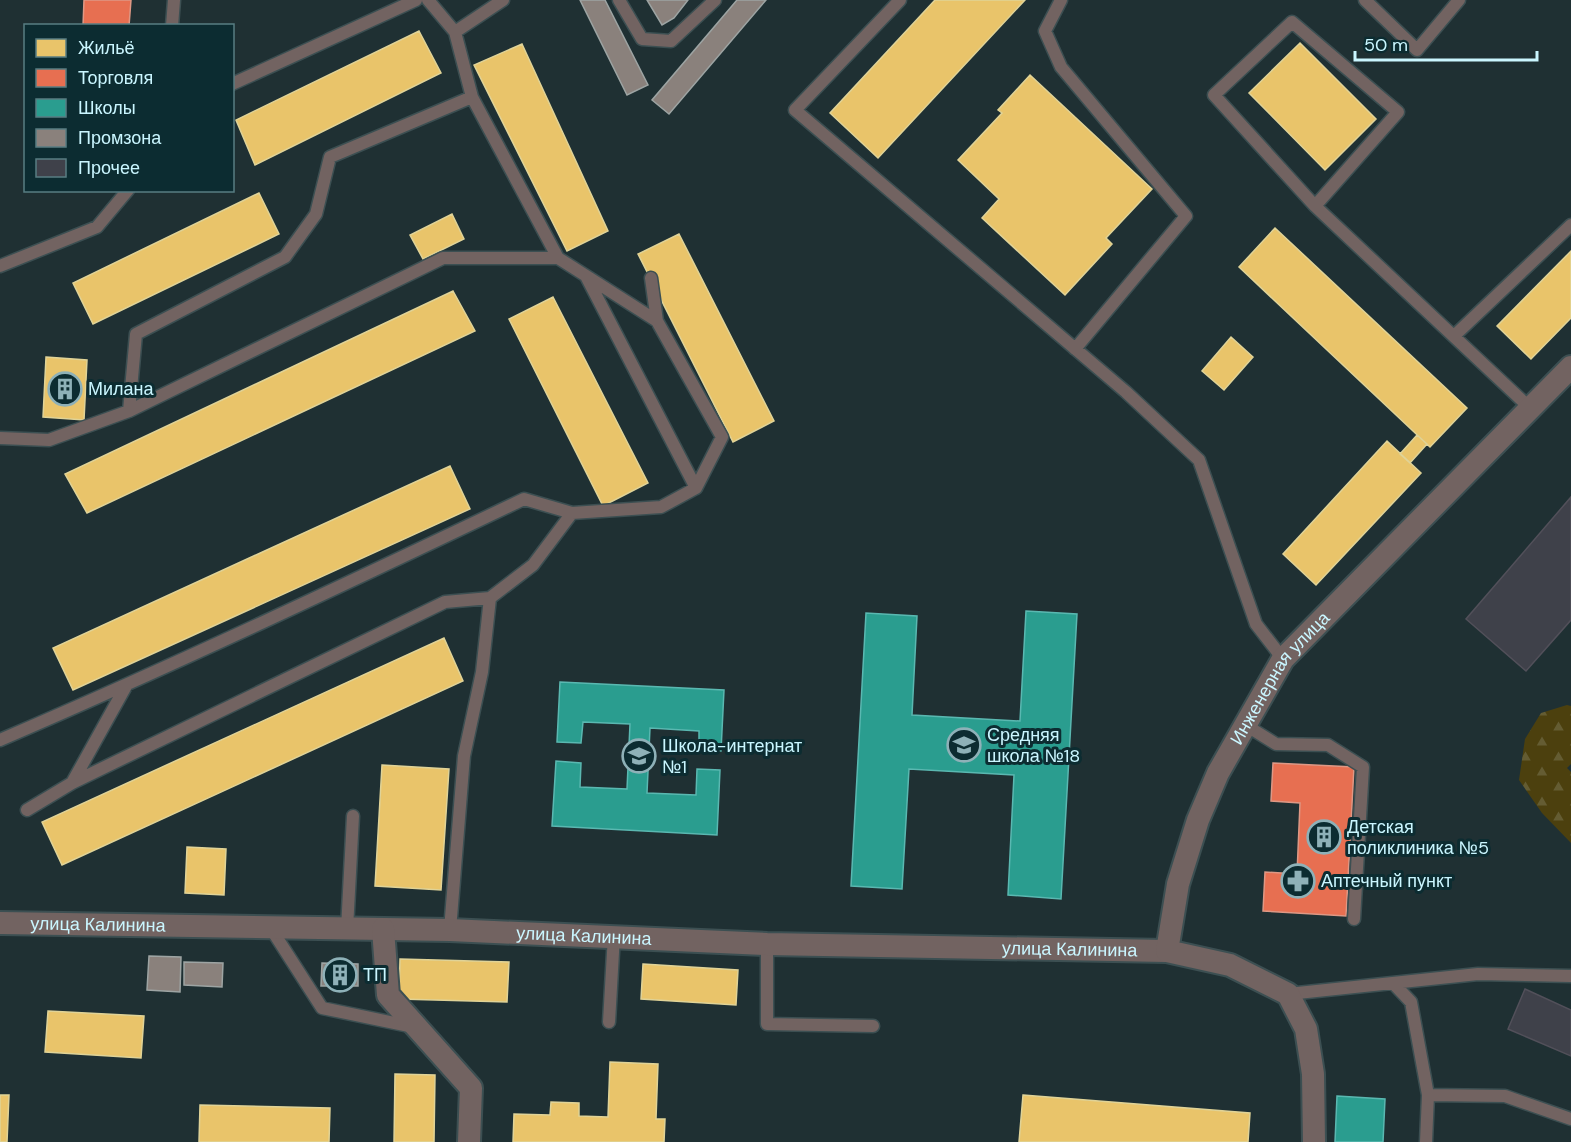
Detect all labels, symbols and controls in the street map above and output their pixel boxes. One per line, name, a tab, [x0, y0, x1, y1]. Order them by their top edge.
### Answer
legend	[24, 24, 234, 192]
scale bar	[1355, 24, 1536, 62]
text: 50 m	[1364, 33, 1408, 57]
text: Жильё	[78, 36, 135, 60]
text: Торговля	[78, 66, 153, 90]
text: Школы	[78, 96, 136, 120]
text: Промзона	[78, 126, 162, 150]
text: Прочее	[78, 156, 140, 180]
building icon: Милана	[47, 371, 83, 407]
place label: Милана	[88, 377, 155, 401]
street label: Инженерная улица	[1225, 606, 1336, 749]
place label: Средняя школа №18	[987, 723, 1080, 768]
school or university icon: Средняя школа №18	[946, 727, 982, 763]
place label: Школа-интернат №1	[662, 734, 802, 779]
school or university icon: Школа-интернат №1	[621, 738, 657, 774]
place label: Детская поликлиника №5	[1347, 815, 1489, 860]
building icon: Детская поликлиника №5	[1306, 819, 1342, 855]
pharmacy icon: Аптечный пункт	[1280, 863, 1316, 899]
place label: Аптечный пункт	[1321, 869, 1452, 893]
street label: улица Калинина	[30, 911, 167, 938]
street label: улица Калинина	[516, 921, 653, 951]
street label: улица Калинина	[1002, 936, 1138, 962]
building icon: ТП	[322, 957, 358, 993]
place label: ТП	[363, 963, 387, 987]

